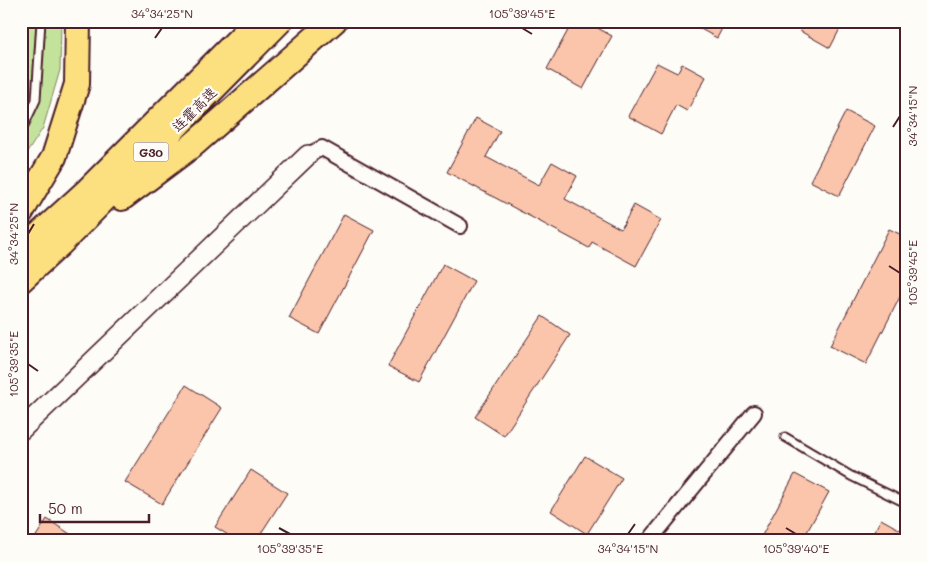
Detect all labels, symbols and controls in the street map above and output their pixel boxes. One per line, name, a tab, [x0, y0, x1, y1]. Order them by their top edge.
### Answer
text: 34°34'25"N	[131, 5, 193, 21]
text: 105°39'45"E	[489, 5, 555, 21]
street label: 连霍高速	[167, 82, 221, 136]
text: 34°34'15"N	[904, 86, 920, 146]
road number: G30	[134, 142, 168, 162]
text: 34°34'25"N	[5, 203, 21, 265]
text: 105°39'45"E	[904, 240, 920, 306]
text: 105°39'35"E	[5, 331, 21, 397]
scale bar	[40, 492, 149, 524]
text: 50 m	[48, 498, 83, 518]
text: 105°39'35"E	[257, 540, 323, 556]
text: 34°34'15"N	[598, 540, 658, 556]
text: 105°39'40"E	[763, 540, 829, 556]

